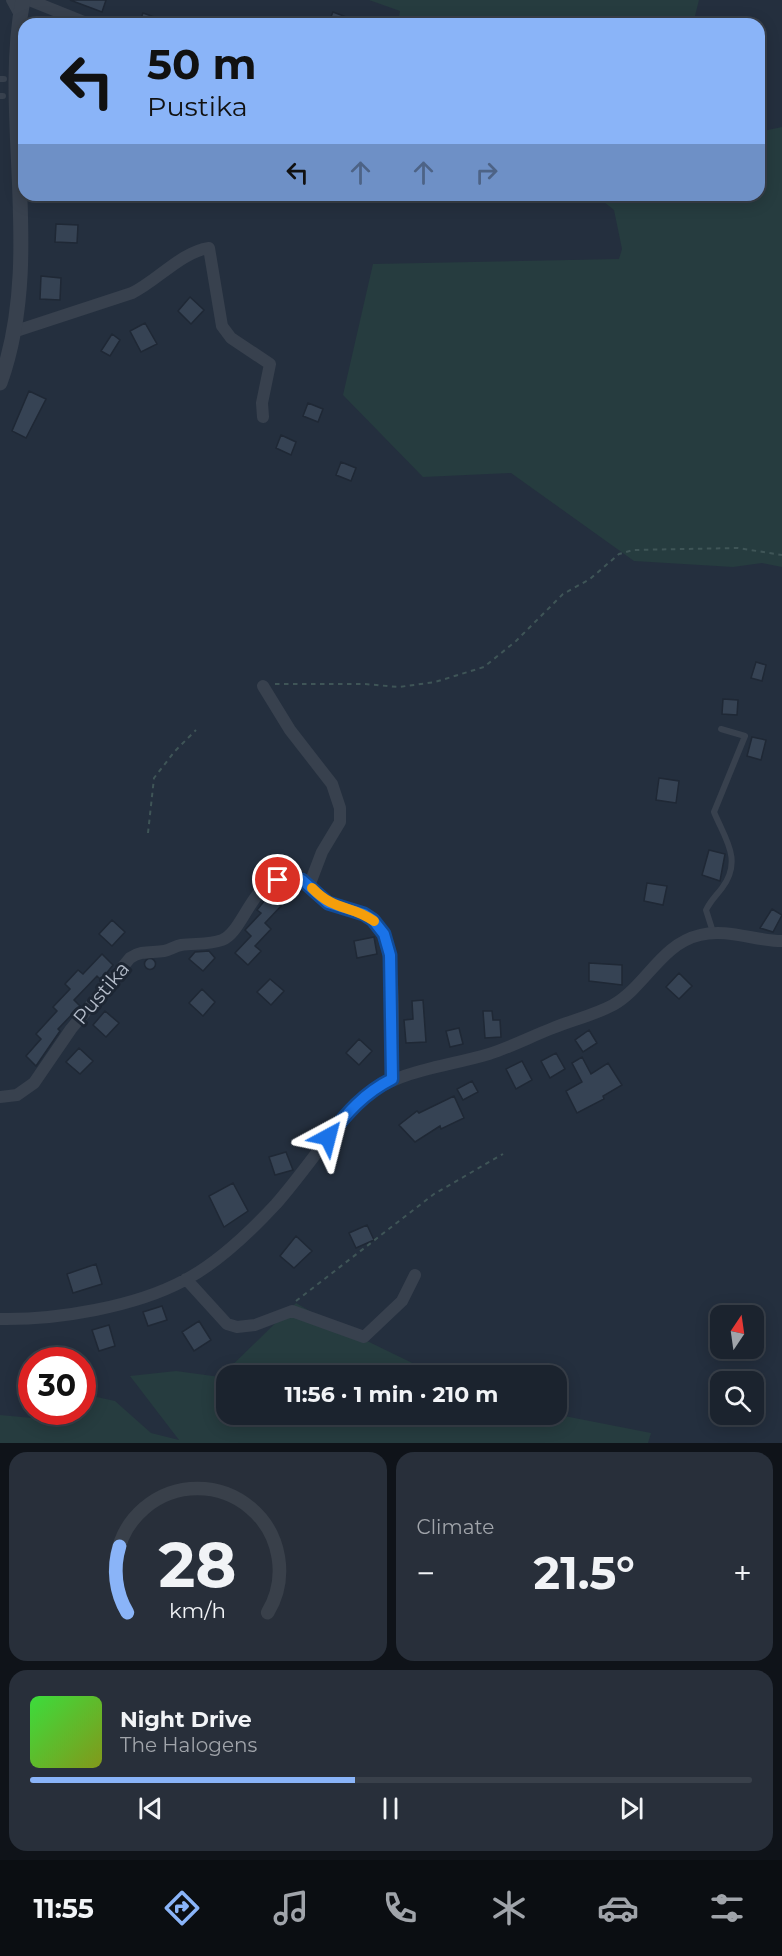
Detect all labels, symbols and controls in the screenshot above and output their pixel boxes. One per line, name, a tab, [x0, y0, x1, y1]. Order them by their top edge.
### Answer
text: 50 m	[147, 38, 256, 90]
icon: left	[48, 42, 126, 120]
text: Pustika	[147, 90, 248, 123]
icon: left	[281, 156, 314, 189]
icon: ahead	[344, 156, 377, 189]
icon: ahead	[407, 156, 440, 189]
icon: right	[470, 156, 503, 189]
pin	[252, 854, 303, 905]
icon: arrive	[261, 863, 294, 896]
street label: Pustika	[68, 957, 134, 1029]
position arrow	[296, 1105, 360, 1169]
north arrow	[710, 1305, 764, 1359]
map controls	[710, 1305, 764, 1425]
speed limit sign: 30	[18, 1347, 96, 1425]
button: search	[710, 1371, 764, 1425]
text: 11:56 · 1 min · 210 m	[285, 1381, 498, 1408]
text: Climate	[417, 1515, 494, 1539]
text: 28	[159, 1527, 237, 1603]
text: 21.5°	[534, 1545, 635, 1600]
text: −	[417, 1553, 435, 1593]
text: +	[733, 1553, 752, 1593]
text: km/h	[169, 1598, 226, 1624]
text: Night Drive	[120, 1706, 252, 1733]
text: The Halogens	[120, 1733, 257, 1757]
icon: previous	[134, 1792, 167, 1825]
icon: pause	[374, 1792, 407, 1825]
icon: next	[615, 1792, 648, 1825]
icon: directions	[161, 1887, 203, 1929]
icon: music	[270, 1887, 312, 1929]
icon: phone	[379, 1887, 421, 1929]
icon: climate	[488, 1887, 530, 1929]
icon: car	[597, 1887, 639, 1929]
icon: filters	[706, 1887, 748, 1929]
text: 11:55	[34, 1892, 94, 1925]

